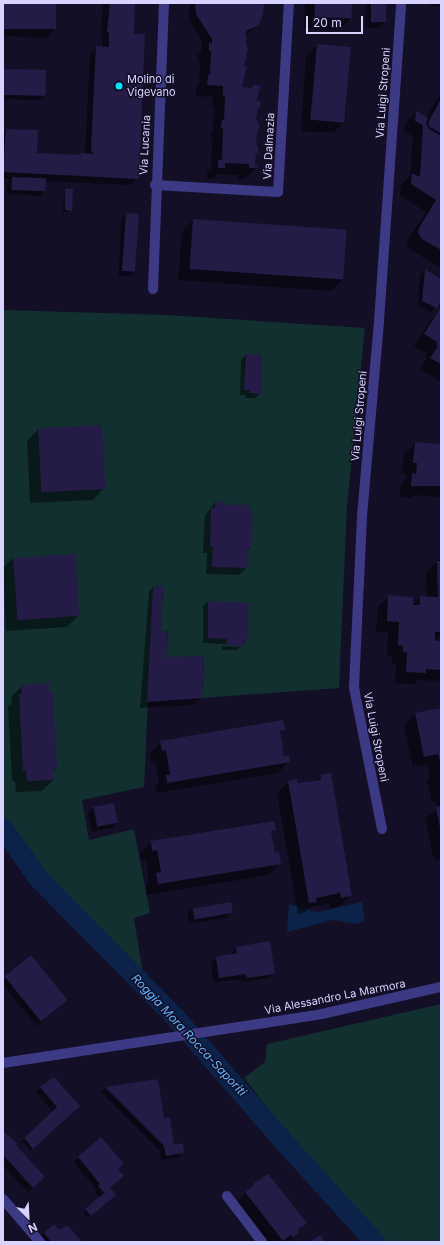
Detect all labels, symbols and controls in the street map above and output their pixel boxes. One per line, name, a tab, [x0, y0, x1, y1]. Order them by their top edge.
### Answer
scale bar	[308, 8, 365, 34]
text: 20 m	[313, 15, 342, 30]
street label: Via Luigi Stropeni	[373, 47, 393, 139]
place label: Molino di Vigevano	[127, 73, 176, 99]
marker: Molino di Vigevano	[114, 81, 124, 91]
street label: Via Dalmazia	[261, 112, 277, 180]
street label: Via Lucania	[137, 115, 153, 175]
street label: Via Luigi Stropeni	[348, 370, 370, 462]
street label: Via Luigi Stropeni	[361, 691, 391, 783]
water label: Roggia Mora Rocca-Saporiti	[129, 971, 249, 1099]
street label: Via Alessandro La Marmora	[263, 977, 407, 1017]
north arrow	[8, 1197, 48, 1237]
text: N	[26, 1220, 40, 1236]

